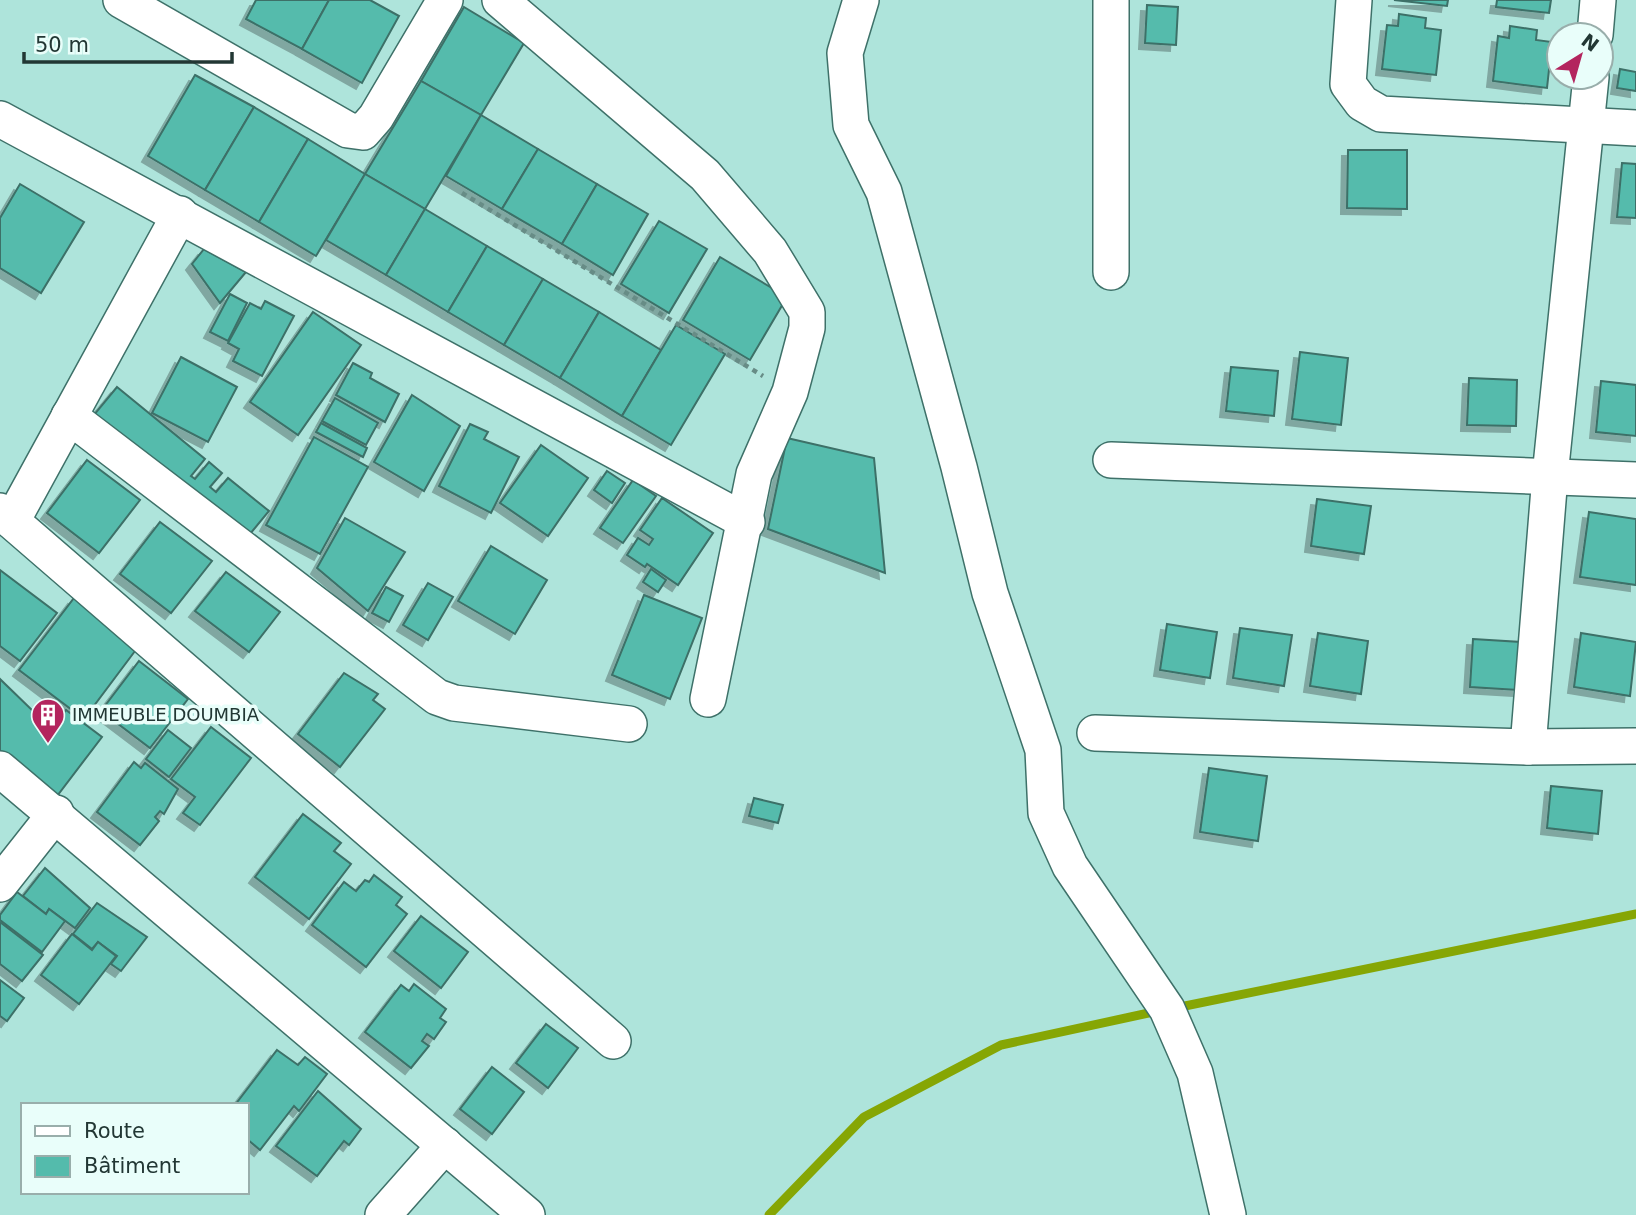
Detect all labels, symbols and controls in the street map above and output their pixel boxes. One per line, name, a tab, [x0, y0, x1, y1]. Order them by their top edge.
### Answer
scale bar	[24, 21, 233, 65]
north arrow	[1545, 21, 1615, 91]
text: N	[1577, 29, 1603, 56]
text: 50 m	[35, 33, 89, 57]
building icon: IMMEUBLE DOUMBIA	[29, 696, 67, 745]
place label: IMMEUBLE DOUMBIA	[72, 704, 260, 725]
legend	[21, 1103, 248, 1194]
text: Route	[84, 1119, 145, 1143]
text: Bâtiment	[84, 1154, 180, 1178]

